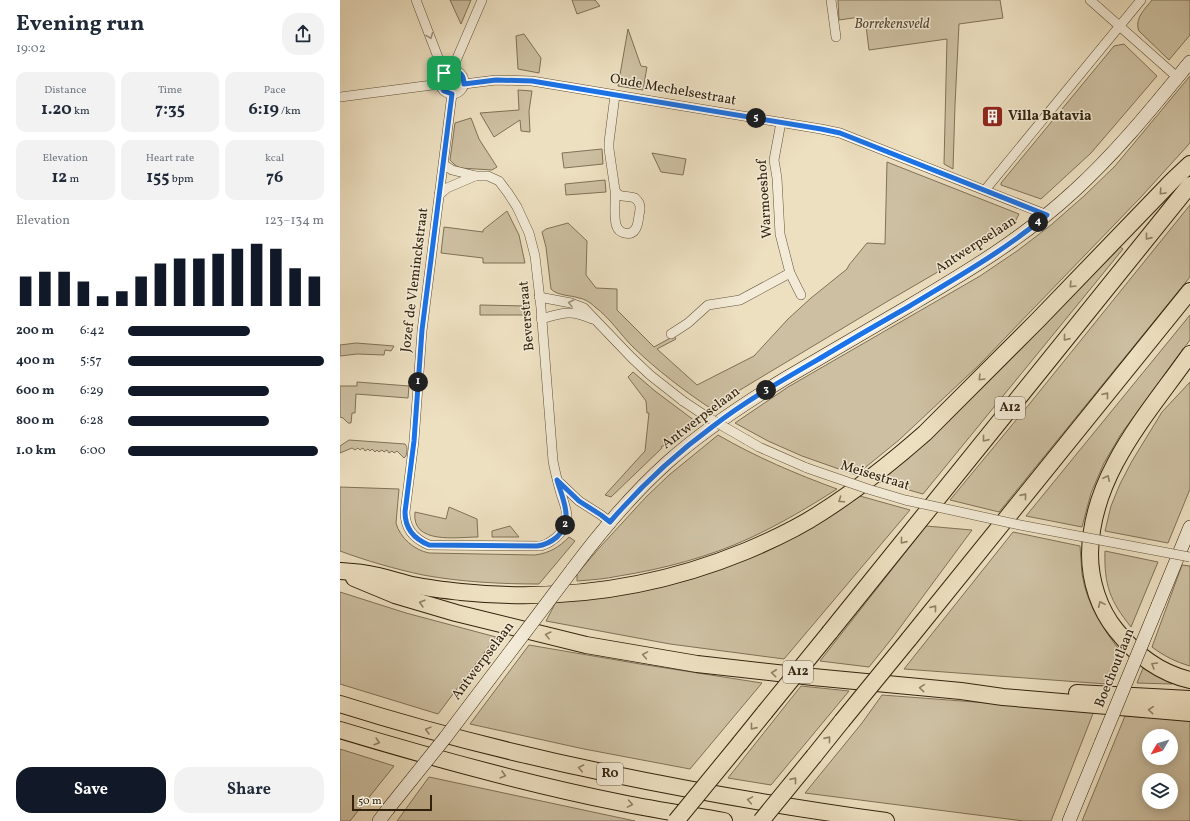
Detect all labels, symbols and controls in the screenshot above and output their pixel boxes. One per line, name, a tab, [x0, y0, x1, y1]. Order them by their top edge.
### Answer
text: Evening run	[16, 9, 145, 40]
button: share	[282, 13, 324, 55]
park label: Borrekensveld	[854, 15, 930, 34]
one-way arrow	[426, 33, 434, 40]
text: 19:02	[16, 40, 46, 58]
pin	[427, 56, 461, 90]
icon: arrive	[433, 62, 455, 84]
street label: Oude Mechelsestraat	[608, 70, 738, 110]
text: Distance	[44, 83, 86, 98]
text: Time	[158, 83, 182, 98]
text: Pace	[264, 83, 286, 98]
text: 1.20	[41, 98, 72, 121]
text: 7:35	[155, 98, 185, 121]
text: 6:19	[248, 98, 279, 121]
building icon: Villa Batavia	[979, 103, 1005, 129]
text: km	[72, 104, 90, 119]
text: /km	[279, 104, 301, 119]
place label: Villa Batavia	[1008, 107, 1092, 126]
pin: 5	[746, 108, 766, 128]
text: 5	[753, 110, 759, 125]
text: Elevation	[42, 151, 88, 166]
text: Heart rate	[146, 151, 194, 166]
text: kcal	[265, 151, 284, 166]
street label: Warmoeshof	[753, 158, 777, 239]
text: 12	[52, 166, 67, 189]
text: 155	[146, 166, 169, 189]
text: 76	[266, 166, 283, 189]
text: m	[67, 172, 79, 187]
text: bpm	[169, 172, 194, 187]
one-way arrow	[1160, 187, 1167, 195]
street label: Jozef de Vleminckstraat	[397, 206, 433, 354]
text: Elevation	[16, 212, 70, 230]
text: 123–134 m	[265, 212, 324, 230]
street label: Antwerpselaan	[932, 212, 1020, 278]
pin: 4	[1028, 212, 1048, 232]
text: 4	[1035, 214, 1041, 229]
one-way arrow	[1146, 232, 1153, 239]
street label: Beverstraat	[514, 280, 540, 352]
one-way arrow	[1069, 280, 1077, 288]
one-way arrow	[568, 299, 575, 308]
text: 200 m	[16, 322, 54, 340]
text: 6:42	[80, 322, 104, 340]
one-way arrow	[1064, 334, 1071, 341]
text: 400 m	[16, 352, 55, 370]
text: 5:57	[80, 352, 102, 370]
pin: 1	[408, 372, 428, 392]
one-way arrow	[978, 373, 986, 381]
text: 1	[416, 374, 420, 389]
pin: 3	[756, 380, 776, 400]
text: 600 m	[16, 382, 54, 400]
text: 6:29	[80, 382, 103, 400]
street label: Antwerpselaan	[658, 382, 744, 454]
text: 3	[763, 382, 769, 397]
one-way arrow	[1101, 393, 1108, 400]
road number: A12	[995, 397, 1025, 419]
text: 800 m	[16, 412, 54, 430]
text: 6:28	[80, 412, 103, 430]
one-way arrow	[983, 435, 990, 442]
text: 1.0 km	[16, 442, 56, 460]
text: 6:00	[80, 442, 106, 460]
street label: Meisestraat	[838, 456, 912, 496]
one-way arrow	[1102, 475, 1110, 483]
one-way arrow	[1019, 494, 1026, 501]
one-way arrow	[838, 495, 845, 503]
pin: 2	[555, 515, 575, 535]
text: 2	[562, 517, 568, 532]
one-way arrow	[901, 536, 908, 543]
one-way arrow	[419, 599, 426, 608]
one-way arrow	[1098, 601, 1106, 609]
one-way arrow	[929, 606, 936, 613]
street label: Antwerpselaan	[447, 618, 519, 704]
street label: Boechoutlaan	[1090, 626, 1140, 710]
one-way arrow	[545, 632, 551, 640]
one-way arrow	[642, 651, 648, 660]
road number: A12	[783, 661, 813, 683]
one-way arrow	[1151, 662, 1158, 669]
one-way arrow	[771, 668, 777, 677]
one-way arrow	[919, 683, 925, 692]
one-way arrow	[1148, 705, 1154, 714]
one-way arrow	[750, 723, 757, 730]
one-way arrow	[425, 726, 432, 735]
north arrow	[1142, 729, 1178, 765]
map controls	[1142, 729, 1178, 809]
one-way arrow	[823, 736, 830, 743]
one-way arrow	[374, 737, 381, 746]
road number: R0	[597, 763, 623, 785]
one-way arrow	[578, 764, 585, 772]
button: Save	[16, 767, 166, 813]
button: Share	[174, 767, 324, 813]
one-way arrow	[499, 770, 506, 779]
button: layers	[1142, 773, 1178, 809]
one-way arrow	[790, 777, 797, 784]
scale bar	[352, 793, 432, 812]
text: 50 m	[358, 794, 382, 809]
one-way arrow	[747, 796, 753, 805]
one-way arrow	[627, 799, 633, 808]

